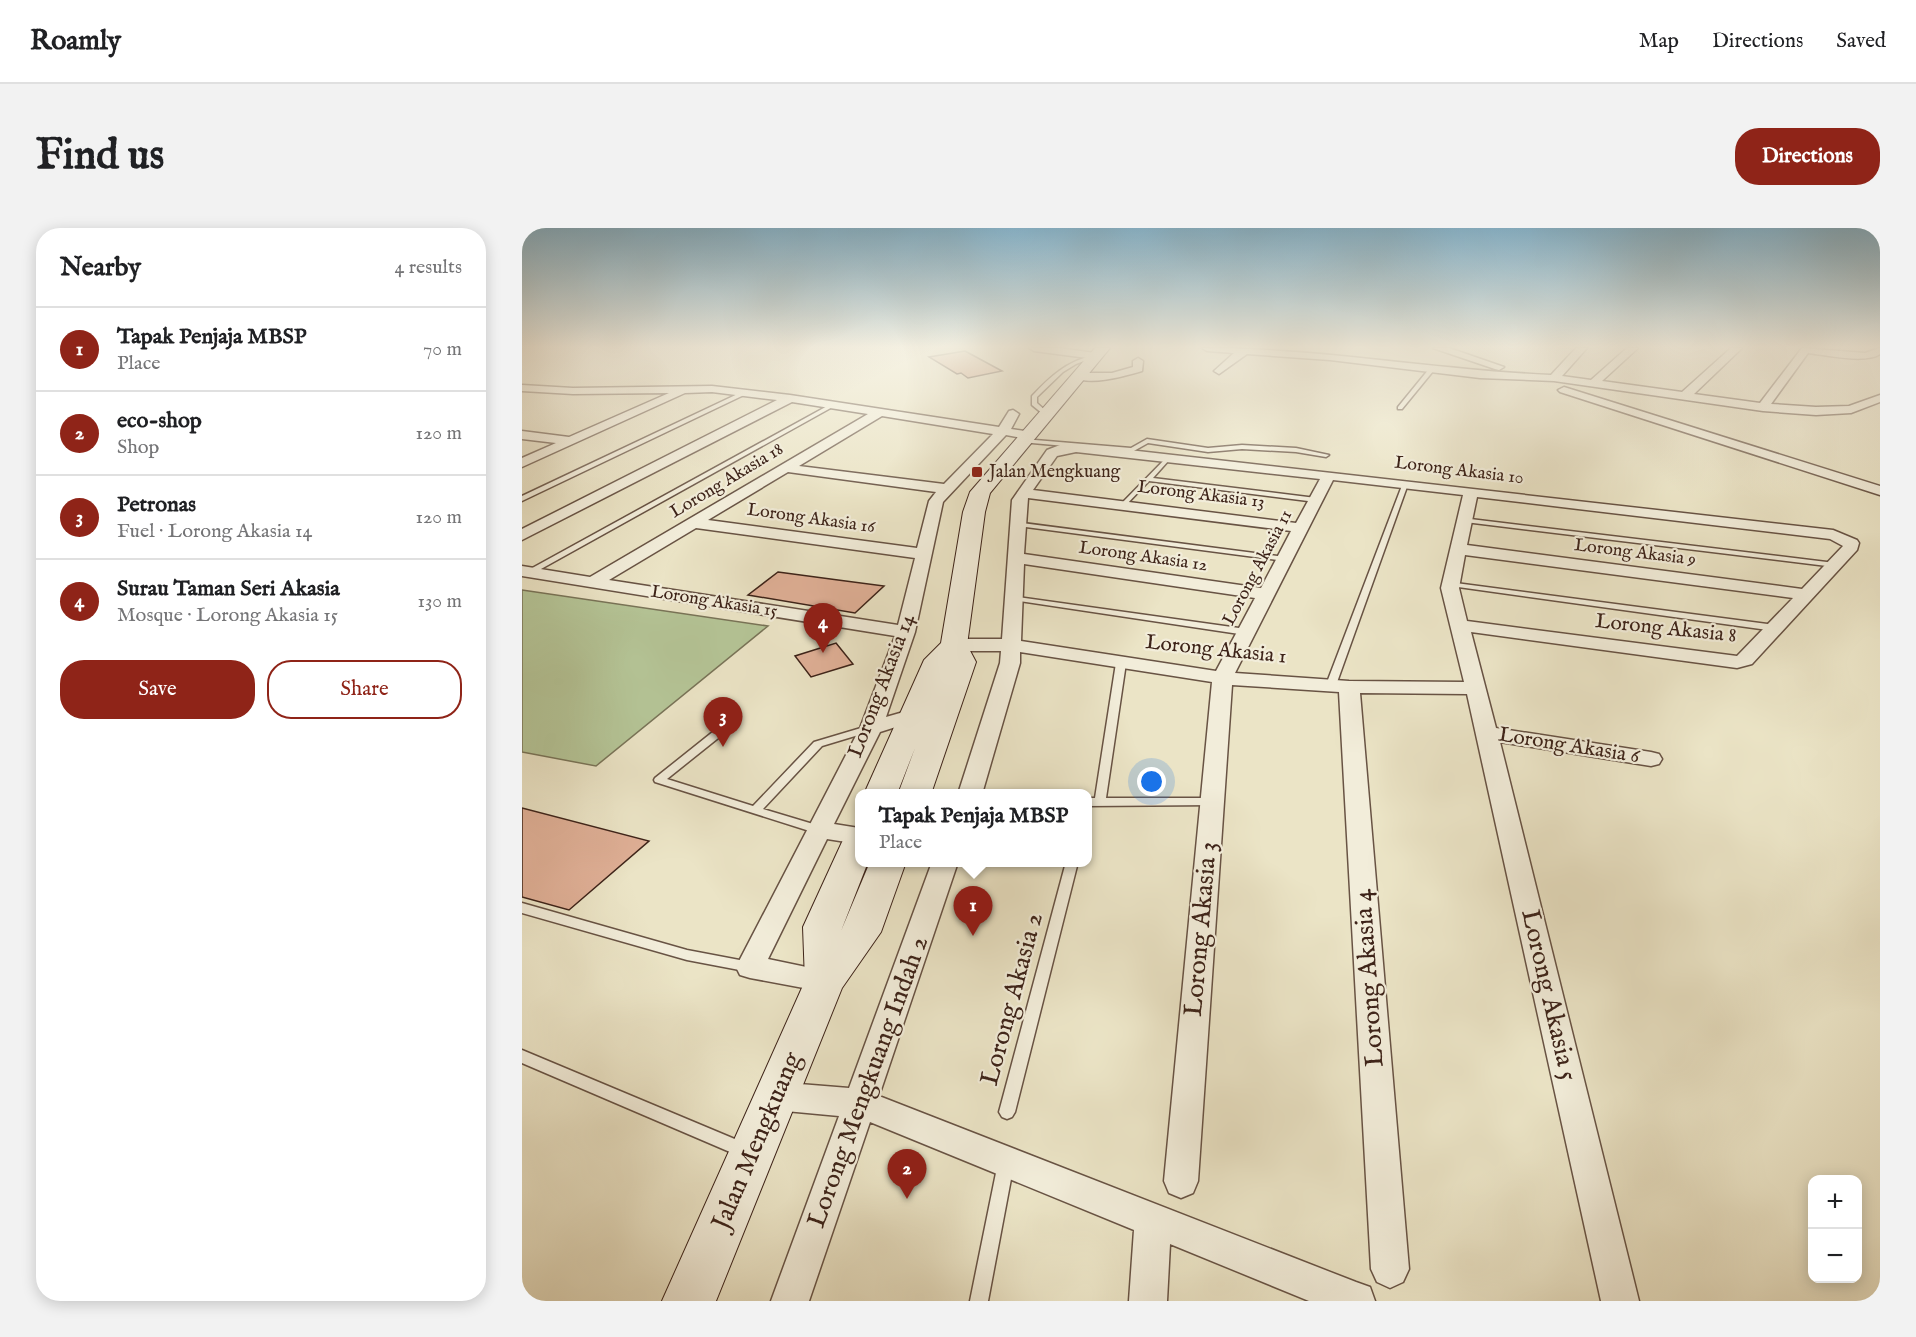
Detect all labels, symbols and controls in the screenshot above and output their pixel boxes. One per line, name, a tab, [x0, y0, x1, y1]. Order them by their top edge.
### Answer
text: Roamly	[30, 24, 121, 59]
text: Map	[1639, 28, 1679, 55]
text: Directions	[1712, 28, 1803, 55]
text: Saved	[1836, 28, 1886, 55]
button: Directions	[1735, 128, 1880, 185]
text: Find us	[36, 130, 164, 183]
text: Nearby	[60, 251, 141, 284]
text: 4 results	[395, 255, 462, 280]
text: Tapak Penjaja MBSP	[117, 323, 307, 351]
text: 1	[76, 337, 83, 362]
text: 70 m	[423, 337, 462, 362]
text: Place	[117, 351, 160, 376]
text: eco-shop	[117, 407, 202, 435]
text: 2	[75, 421, 84, 446]
text: 120 m	[416, 421, 462, 446]
text: Shop	[117, 435, 159, 460]
street label: Lorong Akasia 18	[666, 438, 788, 524]
street label: Lorong Akasia 10	[1393, 452, 1525, 490]
place label: Jalan Mengkuang	[987, 461, 1121, 484]
marker: Jalan Mengkuang	[970, 465, 984, 479]
street label: Lorong Akasia 13	[1136, 476, 1266, 514]
text: Petronas	[117, 491, 196, 519]
street label: Lorong Akasia 16	[746, 499, 877, 539]
text: 3	[76, 505, 83, 530]
text: 120 m	[416, 505, 462, 530]
street label: Lorong Akasia 11	[1218, 506, 1298, 630]
text: Fuel · Lorong Akasia 14	[117, 519, 312, 544]
street label: Lorong Akasia 9	[1573, 534, 1697, 572]
street label: Lorong Akasia 12	[1077, 537, 1209, 577]
text: Surau Taman Seri Akasia	[117, 575, 340, 603]
street label: Lorong Akasia 15	[649, 581, 779, 623]
text: 4	[75, 589, 84, 614]
text: 130 m	[417, 589, 462, 614]
text: Mosque · Lorong Akasia 15	[117, 603, 338, 628]
pin: 4	[804, 604, 842, 653]
street label: Lorong Akasia 8	[1594, 608, 1738, 650]
street label: Lorong Akasia 14	[842, 610, 922, 762]
street label: Lorong Akasia 1	[1144, 629, 1288, 671]
button: Save	[60, 660, 255, 719]
button: Share	[267, 660, 462, 719]
pin: 3	[704, 698, 742, 747]
street label: Lorong Akasia 6	[1496, 722, 1643, 771]
your location	[1137, 767, 1166, 796]
popup	[855, 789, 1092, 867]
text: Tapak Penjaja MBSP	[879, 802, 1068, 830]
text: Place	[879, 830, 922, 855]
street label: Lorong Akasia 3	[1177, 840, 1225, 1018]
pin: 1	[954, 886, 992, 936]
street label: Lorong Akasia 4	[1346, 888, 1392, 1068]
street label: Lorong Akasia 5	[1513, 906, 1585, 1084]
street label: Lorong Akasia 2	[973, 909, 1051, 1089]
street label: Lorong Mengkuang Indah 2	[801, 932, 935, 1232]
street label: Jalan Mengkuang	[704, 1046, 810, 1238]
pin: 2	[888, 1150, 926, 1199]
map controls	[1808, 1175, 1862, 1283]
button: +	[1808, 1175, 1862, 1229]
button: −	[1808, 1229, 1862, 1283]

